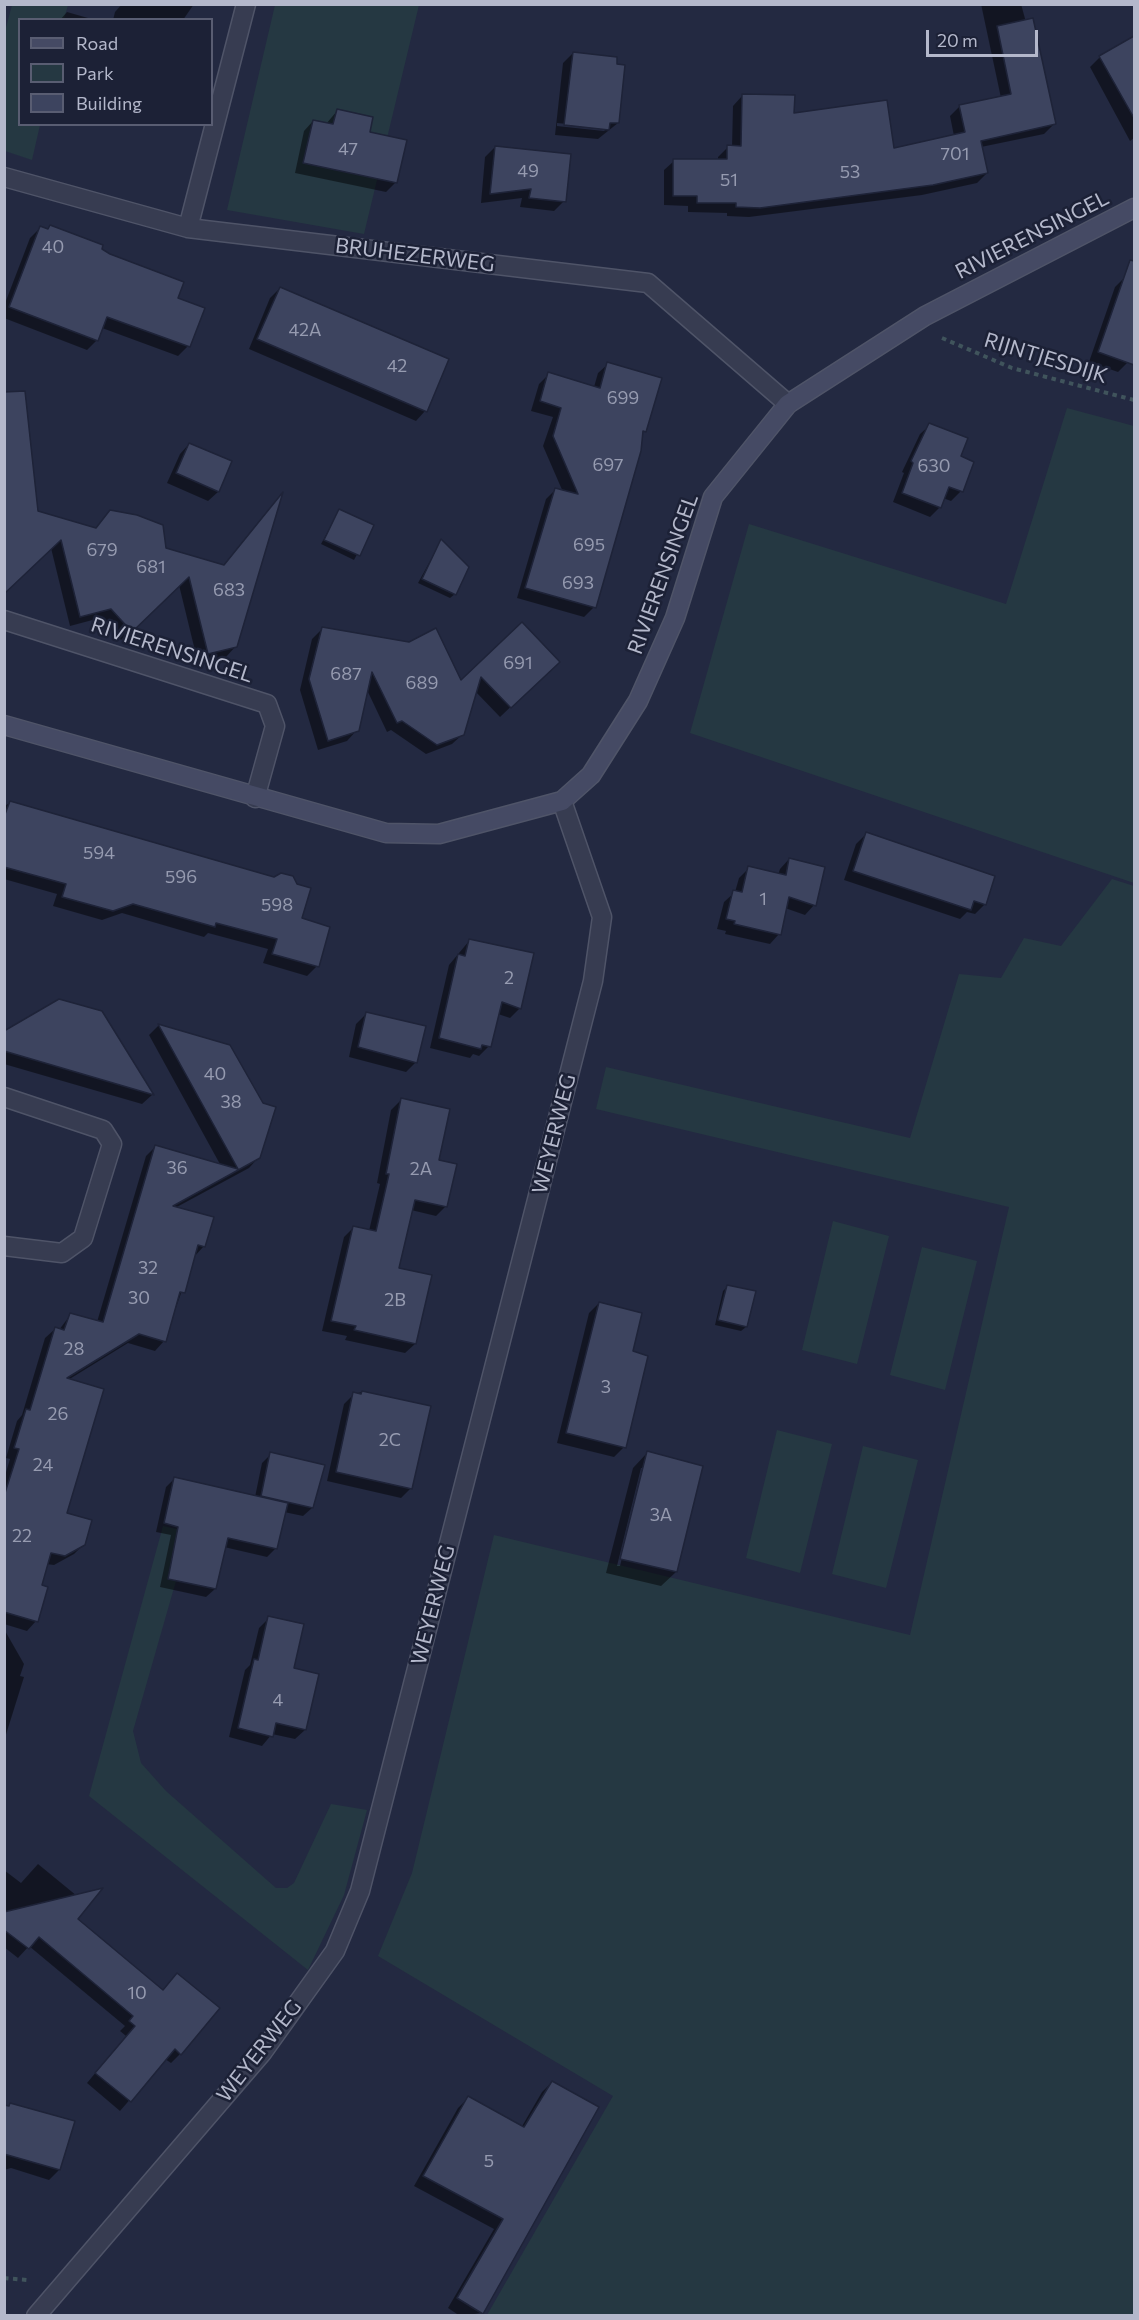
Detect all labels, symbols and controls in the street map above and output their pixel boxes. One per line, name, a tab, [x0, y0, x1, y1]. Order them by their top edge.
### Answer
legend	[18, 18, 213, 126]
scale bar	[929, 18, 1042, 56]
text: 20 m	[937, 29, 978, 51]
text: Road	[76, 32, 118, 54]
text: Park	[76, 62, 114, 84]
text: Building	[76, 92, 142, 114]
house number: 47	[338, 138, 358, 160]
house number: 701	[941, 143, 969, 165]
house number: 49	[517, 160, 539, 182]
house number: 53	[840, 161, 860, 183]
house number: 51	[720, 169, 738, 191]
street label: RIVIERENSINGEL	[951, 185, 1113, 285]
street label: BRUHEZERWEG	[334, 233, 496, 277]
house number: 40	[42, 236, 64, 258]
house number: 42A	[289, 319, 321, 341]
street label: RIJNTJESDIJK	[981, 327, 1111, 389]
house number: 42	[387, 355, 407, 377]
house number: 699	[607, 387, 639, 409]
house number: 697	[592, 454, 624, 476]
house number: 630	[918, 455, 950, 477]
street label: RIVIERENSINGEL	[622, 490, 704, 658]
house number: 695	[573, 534, 605, 556]
house number: 679	[86, 539, 118, 561]
house number: 681	[136, 556, 166, 578]
house number: 693	[562, 572, 594, 594]
house number: 683	[213, 579, 245, 601]
street label: RIVIERENSINGEL	[88, 612, 256, 688]
house number: 691	[503, 652, 533, 674]
house number: 687	[330, 663, 362, 685]
house number: 689	[406, 672, 438, 694]
house number: 594	[83, 842, 115, 864]
house number: 596	[165, 866, 197, 888]
house number: 1	[759, 888, 767, 910]
house number: 598	[261, 894, 293, 916]
house number: 2	[504, 967, 514, 989]
house number: 40	[204, 1063, 226, 1085]
street label: WEYERWEG	[527, 1071, 581, 1197]
house number: 38	[220, 1091, 242, 1113]
house number: 36	[166, 1157, 188, 1179]
house number: 2A	[410, 1158, 432, 1180]
house number: 32	[138, 1257, 158, 1279]
house number: 30	[128, 1287, 150, 1309]
house number: 2B	[384, 1289, 406, 1311]
house number: 28	[64, 1338, 84, 1360]
house number: 3	[601, 1376, 611, 1398]
house number: 26	[48, 1403, 68, 1425]
house number: 2C	[379, 1429, 401, 1451]
house number: 24	[33, 1454, 53, 1476]
house number: 3A	[650, 1504, 672, 1526]
house number: 22	[12, 1525, 32, 1547]
street label: WEYERWEG	[406, 1542, 460, 1668]
house number: 4	[273, 1689, 283, 1711]
house number: 10	[127, 1982, 147, 2004]
street label: WEYERWEG	[211, 1995, 307, 2107]
house number: 5	[484, 2150, 494, 2172]

